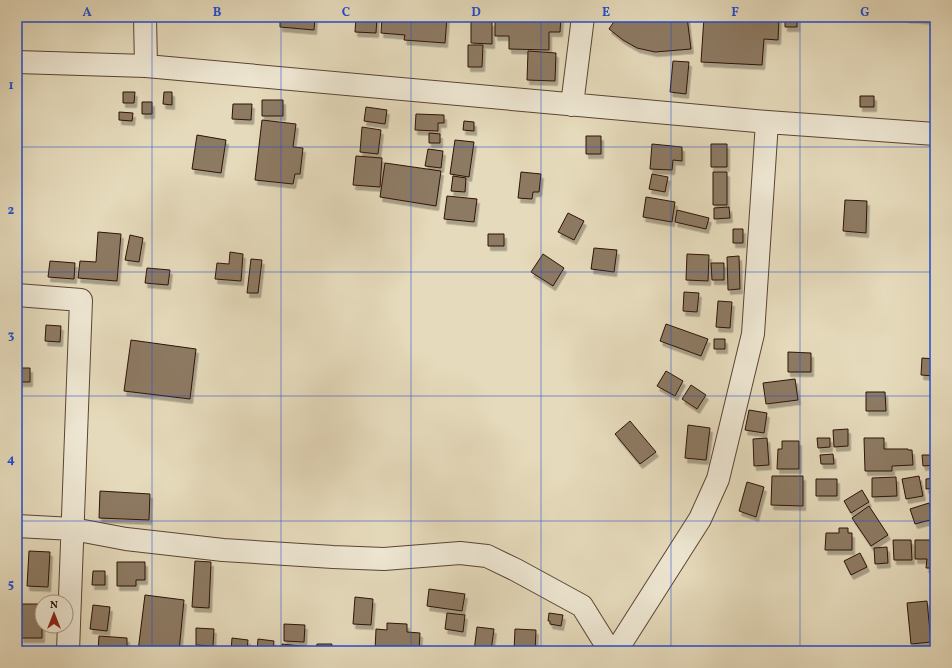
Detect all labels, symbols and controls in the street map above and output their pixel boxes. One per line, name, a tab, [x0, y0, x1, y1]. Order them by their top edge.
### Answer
text: A	[82, 4, 92, 22]
text: B	[213, 4, 222, 22]
text: C	[342, 4, 350, 22]
text: D	[471, 4, 481, 22]
text: E	[602, 4, 610, 22]
text: F	[731, 4, 739, 22]
text: G	[860, 4, 870, 22]
text: 1	[8, 77, 14, 95]
text: 2	[8, 202, 15, 220]
text: 3	[8, 327, 15, 345]
text: 4	[7, 451, 15, 469]
text: 5	[8, 576, 14, 594]
north arrow	[34, 594, 74, 634]
text: N	[50, 598, 58, 613]

